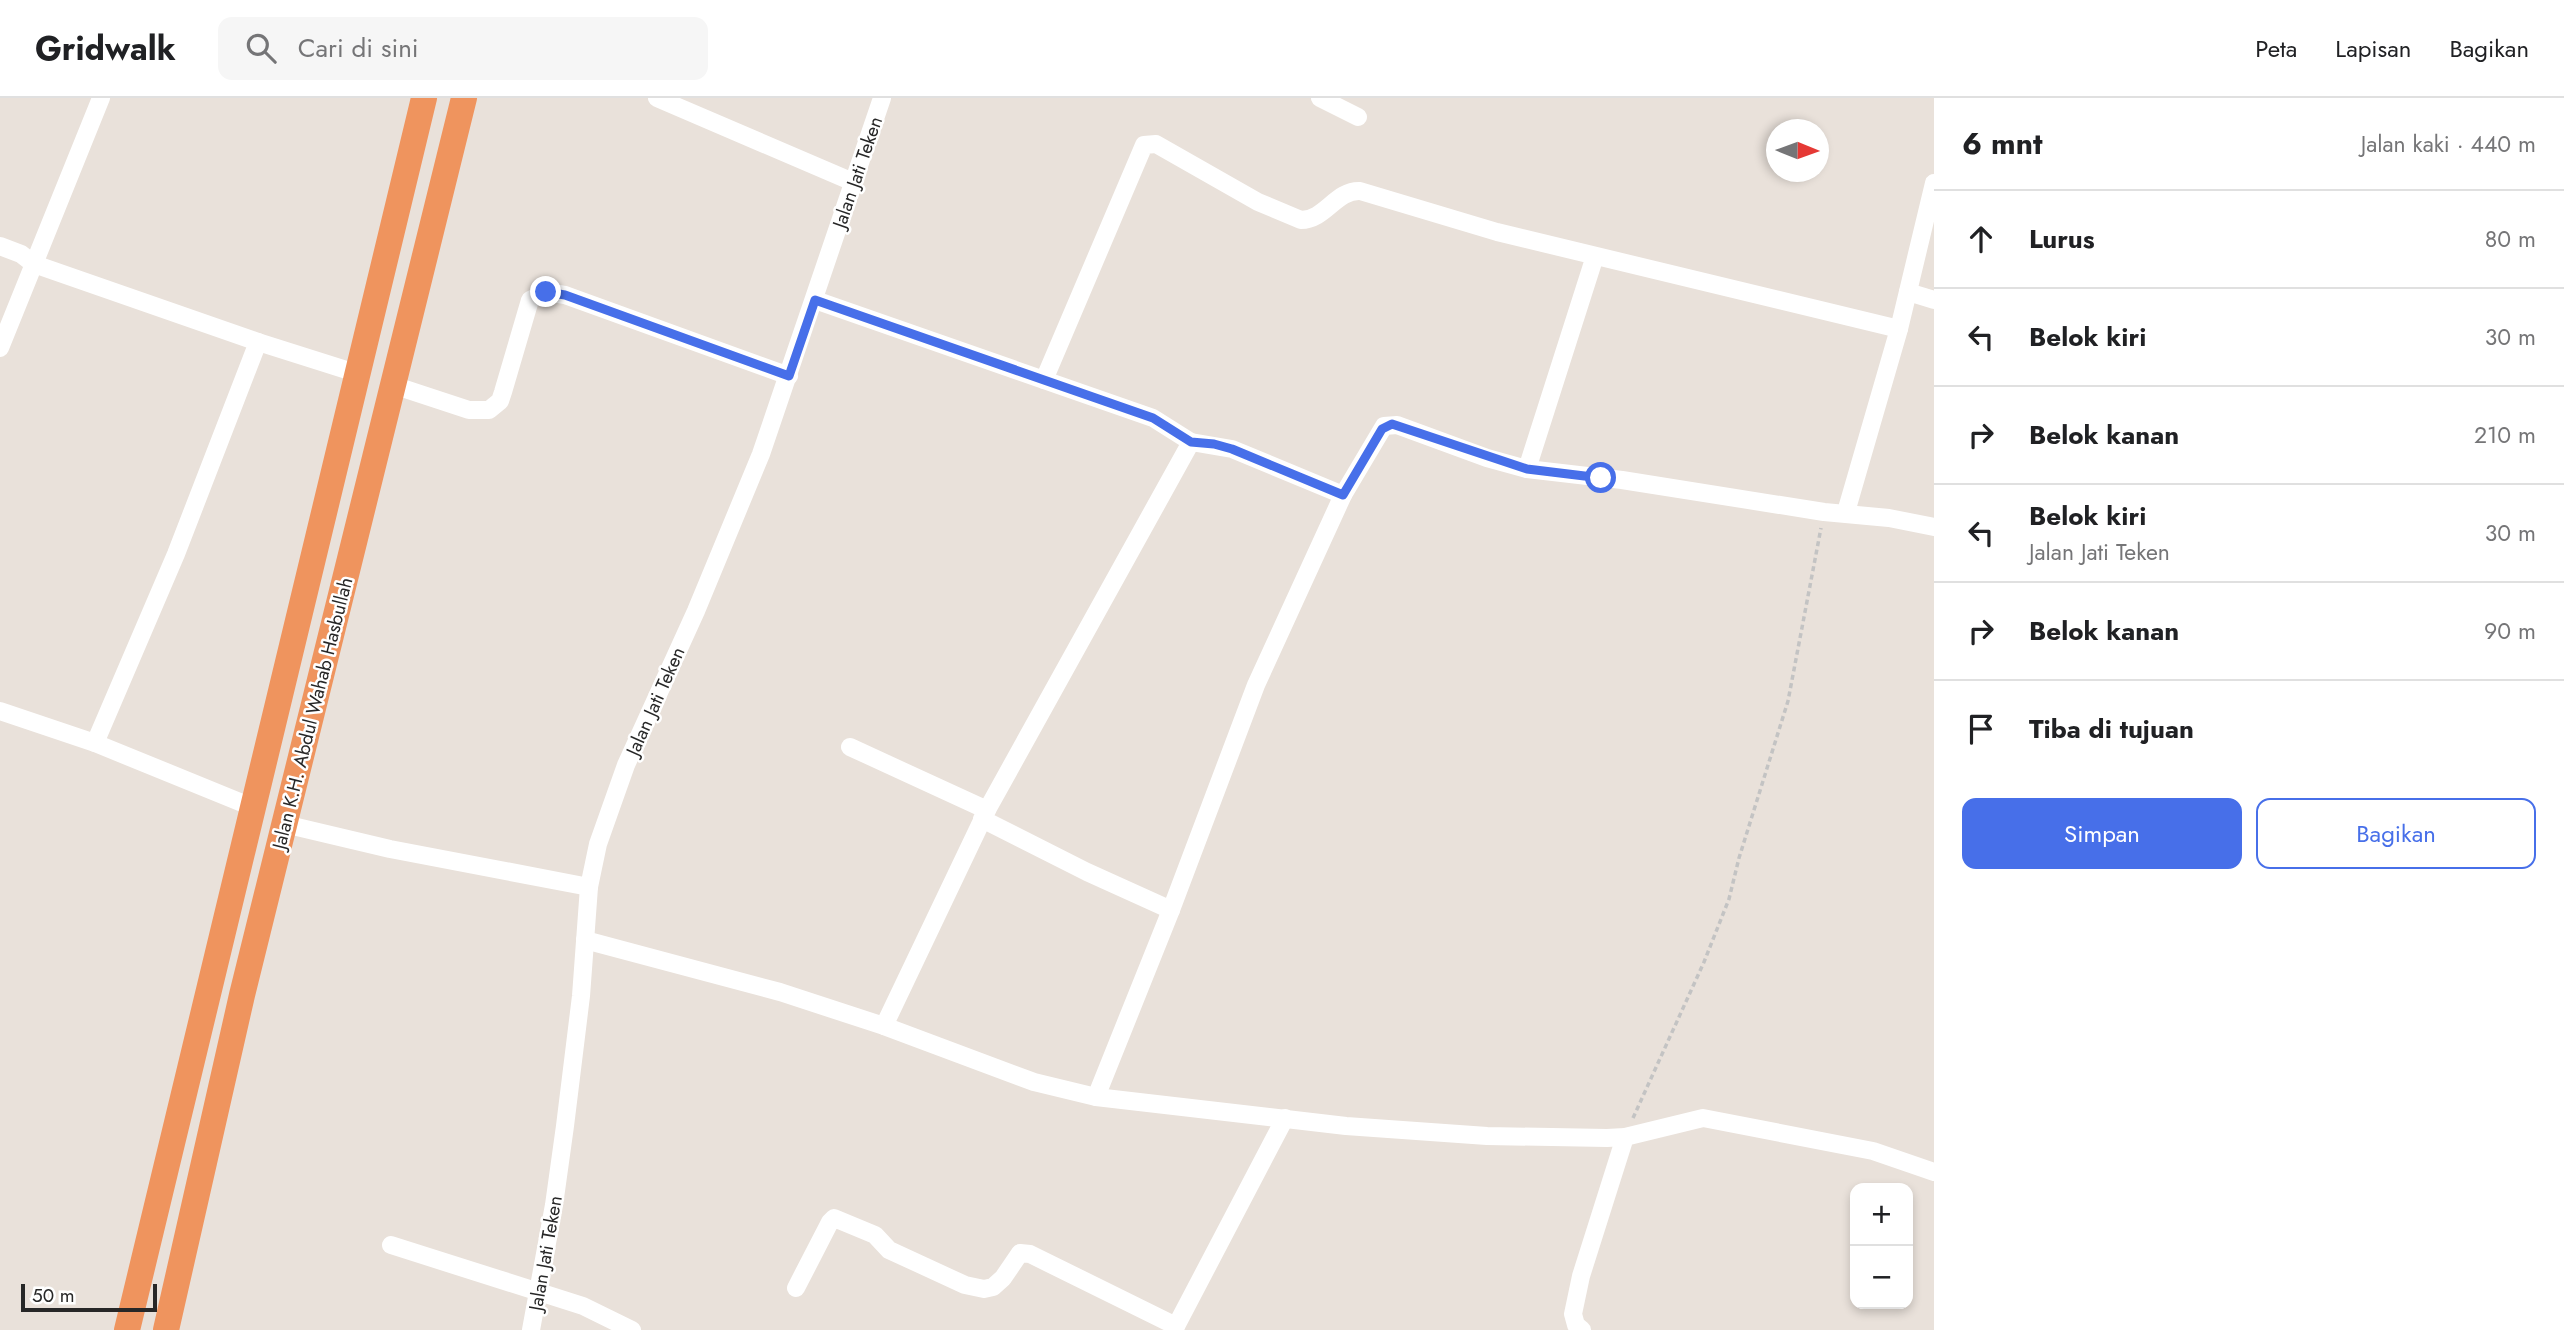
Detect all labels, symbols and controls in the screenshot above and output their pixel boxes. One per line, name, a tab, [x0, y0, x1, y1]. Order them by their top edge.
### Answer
search box	[218, 17, 708, 80]
text: Gridwalk	[35, 25, 176, 72]
icon: search	[242, 29, 280, 67]
text: Cari di sini	[298, 29, 419, 67]
text: Peta	[2255, 31, 2297, 66]
text: Lapisan	[2335, 31, 2411, 66]
text: Bagikan	[2449, 31, 2529, 66]
street label: Jalan Jati Teken	[825, 113, 889, 234]
north arrow	[1766, 119, 1829, 182]
text: 6 mnt	[1962, 122, 2042, 165]
text: Jalan kaki · 440 m	[2361, 127, 2536, 161]
icon: ahead	[1962, 220, 2000, 258]
text: Lurus	[2029, 220, 2095, 258]
text: 80 m	[2485, 222, 2536, 256]
route end	[530, 276, 561, 307]
icon: left	[1962, 318, 2000, 356]
text: Belok kiri	[2029, 318, 2146, 356]
text: 30 m	[2485, 320, 2536, 354]
icon: right	[1962, 416, 2000, 454]
text: Belok kanan	[2029, 416, 2179, 454]
text: 210 m	[2474, 418, 2536, 452]
route start	[1585, 462, 1616, 493]
text: Belok kiri	[2029, 497, 2146, 535]
icon: left	[1962, 514, 2000, 552]
text: 30 m	[2485, 516, 2536, 550]
text: Jalan Jati Teken	[2029, 535, 2170, 569]
street label: Jalan K.H. Abdul Wahab Hasbullah	[265, 574, 359, 855]
icon: right	[1962, 612, 2000, 650]
text: Belok kanan	[2029, 612, 2179, 650]
text: 90 m	[2484, 614, 2536, 648]
street label: Jalan Jati Teken	[618, 643, 691, 763]
icon: arrive	[1962, 710, 2000, 748]
text: Tiba di tujuan	[2029, 710, 2194, 748]
button: Simpan	[1962, 798, 2242, 869]
button: Bagikan	[2256, 798, 2536, 869]
map controls	[1850, 1183, 1913, 1309]
button: +	[1850, 1183, 1913, 1246]
street label: Jalan Jati Teken	[522, 1193, 569, 1316]
button: −	[1850, 1246, 1913, 1309]
scale bar	[21, 1281, 158, 1313]
text: 50 m	[32, 1282, 75, 1309]

